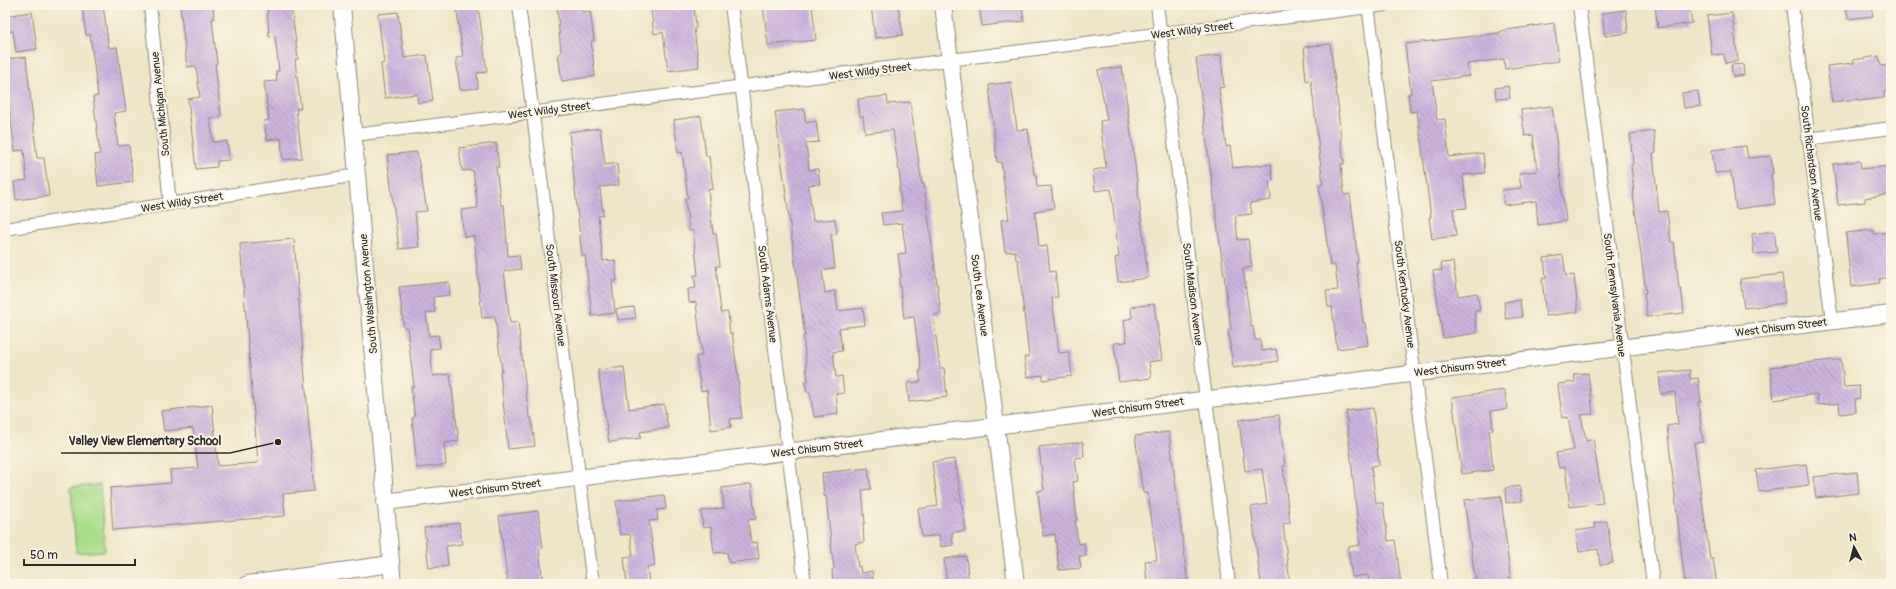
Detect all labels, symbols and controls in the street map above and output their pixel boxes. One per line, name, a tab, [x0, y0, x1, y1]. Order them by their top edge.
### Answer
street label: West Wildy Street	[1150, 19, 1235, 42]
street label: South Michigan Avenue	[148, 50, 172, 157]
street label: West Wildy Street	[828, 60, 913, 83]
street label: West Wildy Street	[507, 99, 592, 122]
street label: South Richardson Avenue	[1798, 105, 1825, 222]
street label: West Wildy Street	[140, 190, 225, 215]
street label: South Pennsylvania Avenue	[1600, 232, 1629, 358]
street label: South Washington Avenue	[357, 233, 380, 355]
street label: South Kentucky Avenue	[1391, 239, 1418, 349]
street label: South Madison Avenue	[1180, 242, 1205, 347]
street label: South Missouri Avenue	[543, 243, 568, 348]
street label: South Adams Avenue	[755, 245, 780, 344]
street label: South Lea Avenue	[968, 253, 991, 338]
street label: West Chisum Street	[1734, 315, 1828, 340]
street label: West Chisum Street	[1413, 355, 1507, 380]
street label: West Chisum Street	[1091, 395, 1185, 420]
callout: Valley View Elementary School	[61, 429, 230, 453]
text: Valley View Elementary School	[69, 434, 222, 449]
street label: West Chisum Street	[770, 436, 864, 461]
street label: West Chisum Street	[448, 476, 542, 501]
north arrow	[1834, 527, 1874, 567]
text: N	[1848, 531, 1858, 544]
scale bar	[24, 541, 135, 567]
text: 50 m	[30, 548, 58, 563]

